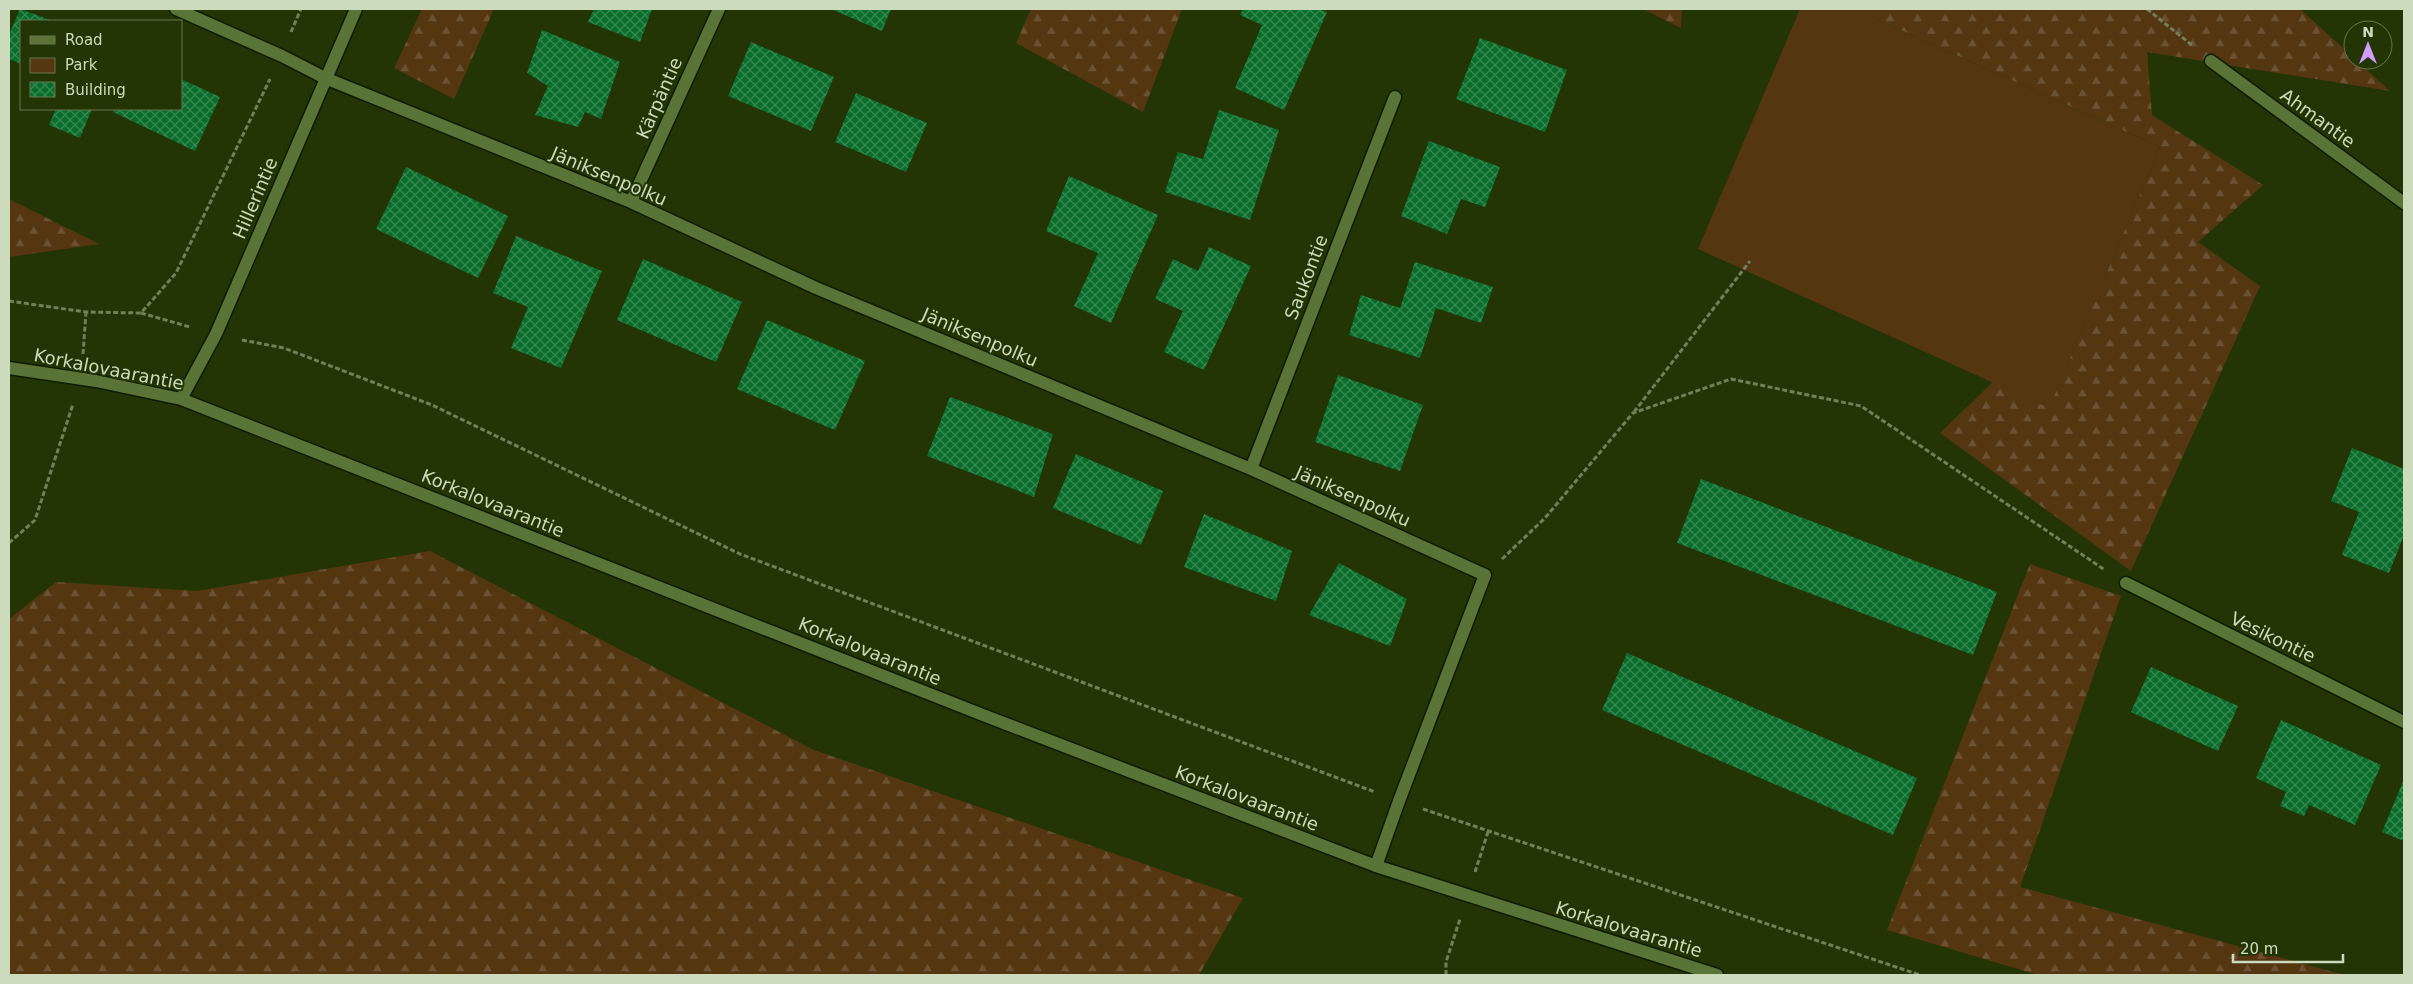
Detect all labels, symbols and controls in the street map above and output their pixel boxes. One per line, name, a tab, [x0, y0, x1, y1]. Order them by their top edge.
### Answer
legend	[20, 20, 182, 110]
north arrow	[2343, 20, 2393, 70]
text: N	[2362, 24, 2374, 40]
text: Road	[65, 31, 103, 49]
street label: Kärpäntie	[632, 54, 686, 142]
text: Park	[65, 56, 98, 74]
text: Building	[65, 81, 126, 99]
street label: Ahmantie	[2277, 84, 2359, 152]
street label: Jäniksenpolku	[547, 142, 670, 210]
street label: Hillerintie	[228, 154, 282, 242]
street label: Saukontie	[1280, 232, 1332, 322]
street label: Jäniksenpolku	[918, 303, 1041, 371]
street label: Korkalovaarantie	[32, 344, 186, 394]
street label: Jäniksenpolku	[1291, 461, 1414, 531]
street label: Korkalovaarantie	[419, 465, 567, 541]
street label: Vesikontie	[2227, 607, 2319, 667]
street label: Korkalovaarantie	[796, 613, 944, 689]
street label: Korkalovaarantie	[1172, 761, 1322, 835]
street label: Korkalovaarantie	[1553, 897, 1705, 961]
scale bar	[2233, 932, 2343, 964]
text: 20 m	[2240, 940, 2278, 958]

